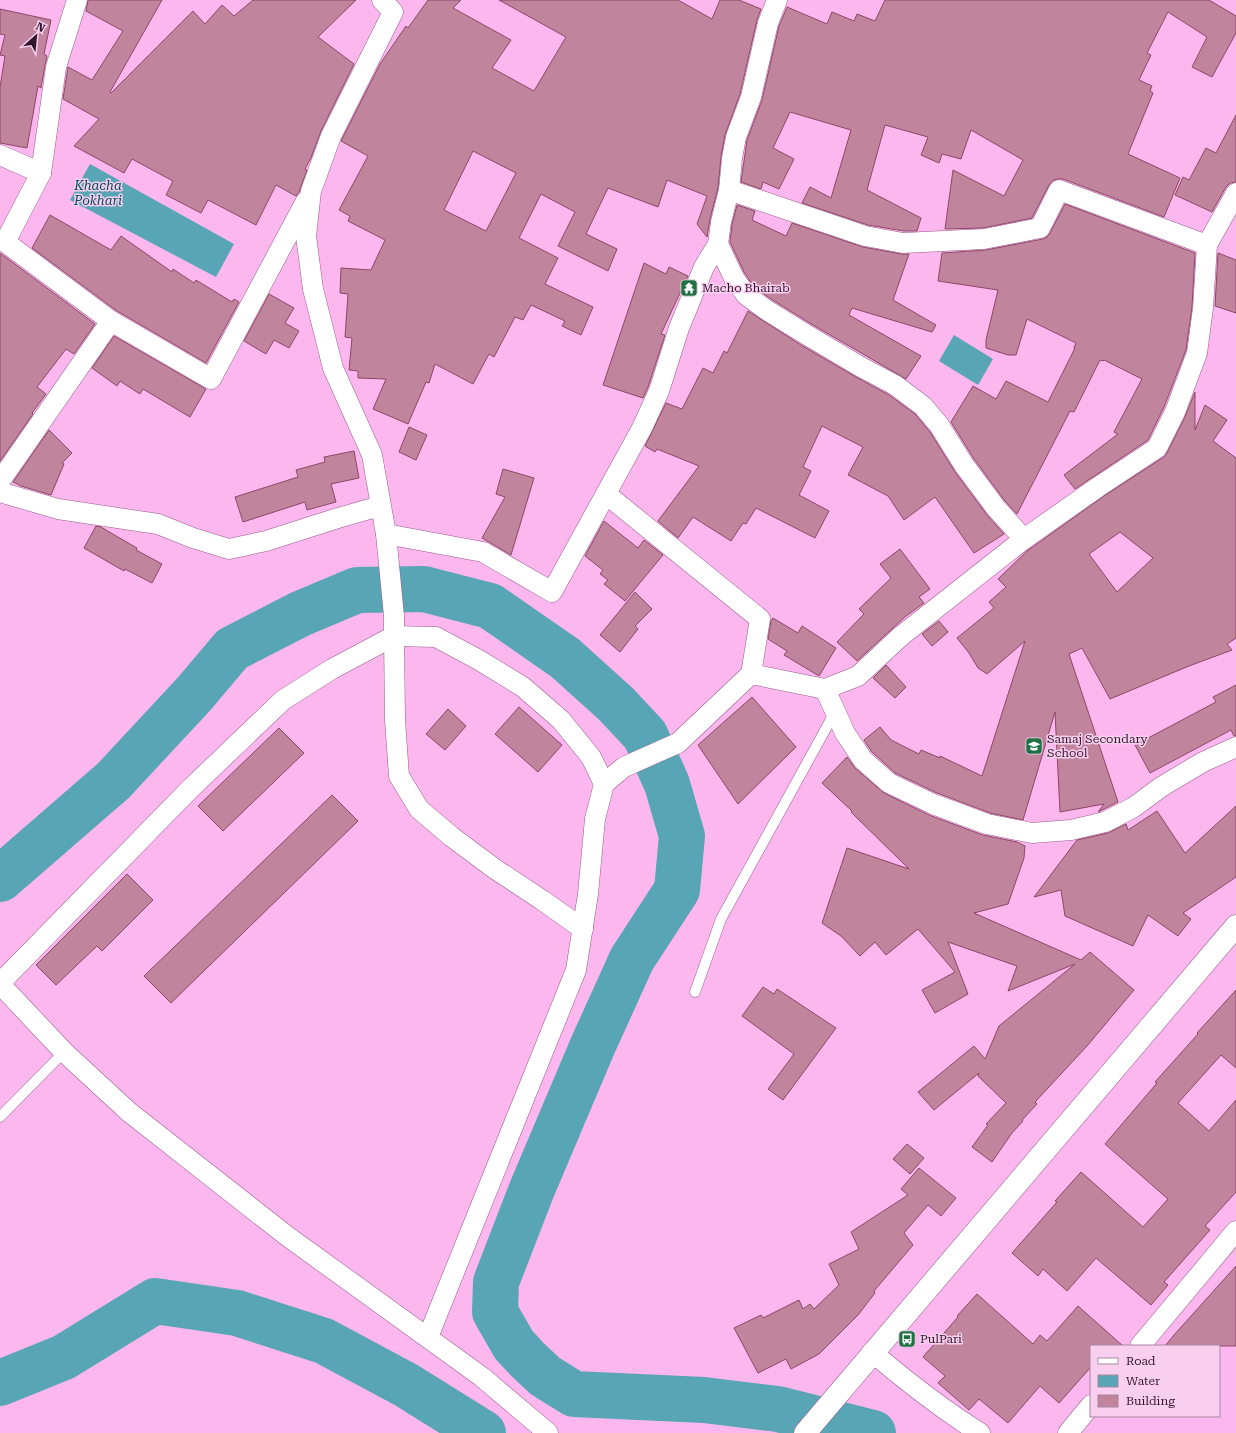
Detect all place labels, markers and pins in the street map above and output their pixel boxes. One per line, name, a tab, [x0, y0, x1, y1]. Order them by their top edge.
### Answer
temple icon: Macho Bhairab	[679, 278, 699, 298]
place label: Macho Bhairab	[702, 281, 790, 295]
place label: Samaj Secondary School	[1047, 732, 1149, 760]
school or university icon: Samaj Secondary School	[1024, 736, 1044, 756]
bus stop icon: PulPari	[897, 1329, 917, 1349]
place label: PulPari	[920, 1332, 962, 1346]

